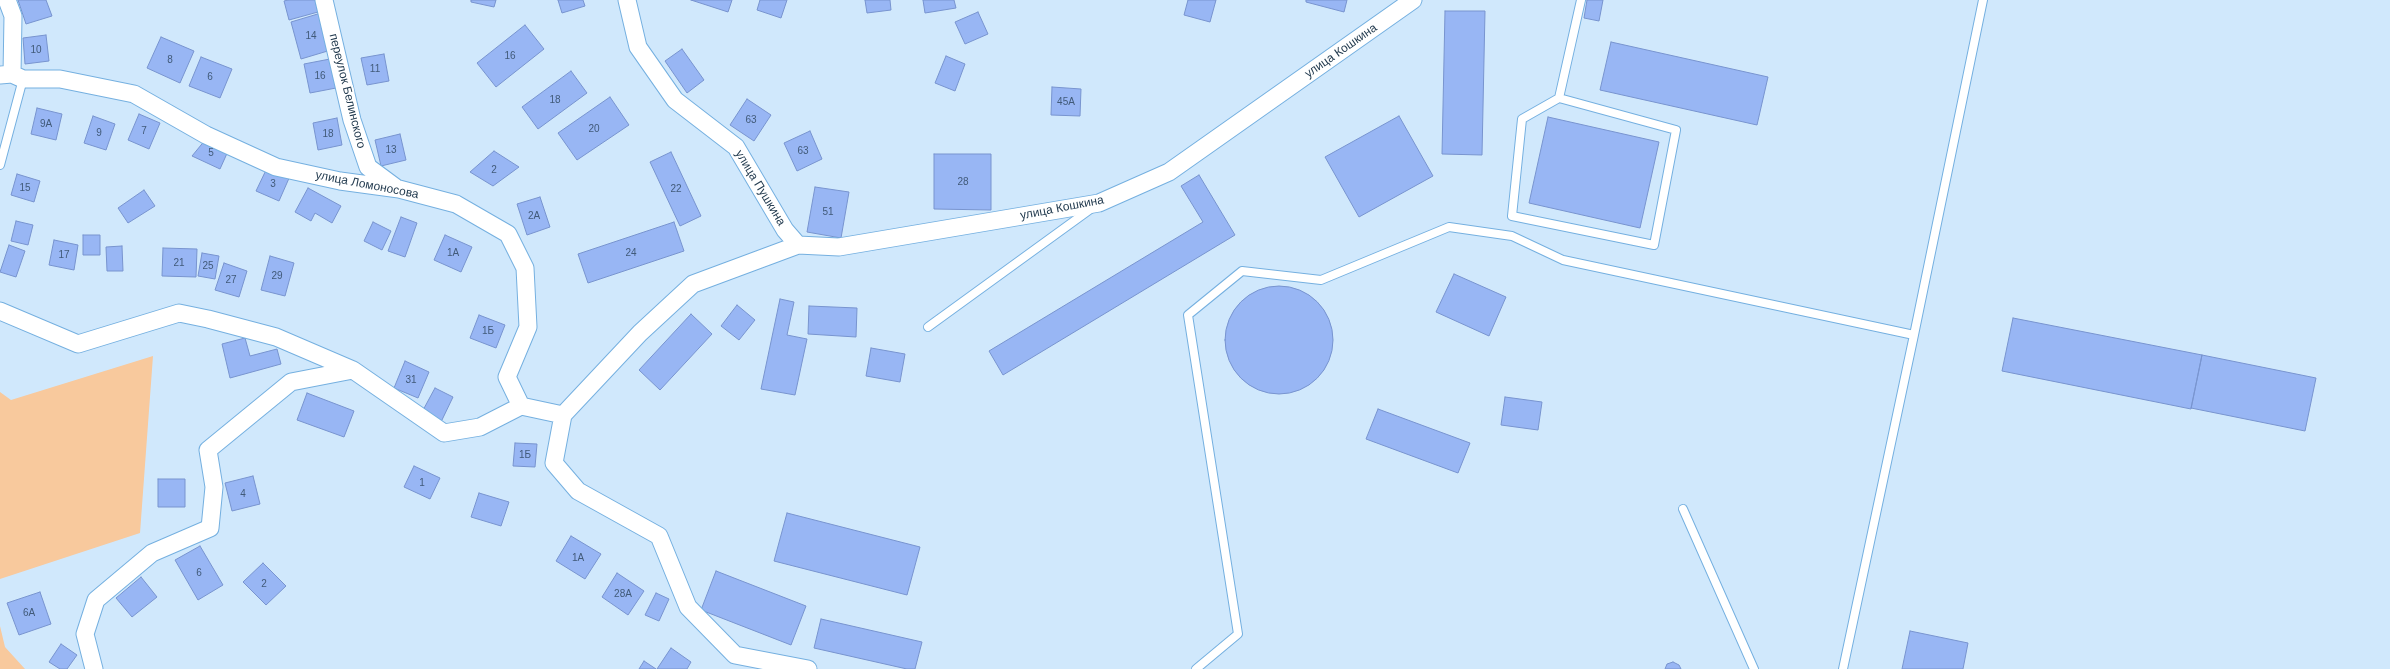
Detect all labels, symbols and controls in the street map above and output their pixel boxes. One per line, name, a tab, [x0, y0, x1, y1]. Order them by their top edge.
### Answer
street label: улица Кошкина	[1302, 21, 1380, 81]
house number: 14	[305, 30, 317, 42]
street label: переулок Белинского	[326, 32, 368, 150]
house number: 10	[30, 44, 42, 56]
house number: 16	[504, 50, 516, 62]
house number: 8	[167, 54, 173, 66]
house number: 11	[370, 63, 380, 75]
house number: 16	[314, 70, 326, 82]
house number: 6	[207, 71, 213, 83]
house number: 18	[549, 94, 561, 106]
house number: 45А	[1057, 96, 1075, 108]
house number: 63	[745, 114, 757, 126]
house number: 9А	[40, 118, 52, 130]
house number: 20	[588, 123, 600, 135]
house number: 7	[141, 125, 147, 137]
house number: 9	[96, 127, 102, 139]
house number: 18	[322, 128, 334, 140]
house number: 13	[385, 144, 397, 156]
house number: 63	[797, 145, 809, 157]
house number: 5	[208, 147, 214, 159]
street label: улица Пушкина	[732, 148, 788, 228]
house number: 2	[491, 164, 497, 176]
street label: улица Ломоносова	[314, 168, 420, 202]
house number: 28	[957, 176, 969, 188]
house number: 3	[270, 178, 276, 190]
house number: 15	[19, 182, 31, 194]
house number: 22	[670, 183, 682, 195]
street label: улица Кошкина	[1019, 193, 1105, 223]
house number: 51	[822, 206, 834, 218]
house number: 2А	[528, 210, 540, 222]
house number: 1А	[447, 247, 459, 259]
house number: 24	[625, 247, 637, 259]
house number: 17	[58, 249, 70, 261]
house number: 21	[173, 257, 185, 269]
house number: 25	[202, 260, 214, 272]
house number: 29	[271, 270, 283, 282]
house number: 27	[225, 274, 237, 286]
house number: 1Б	[482, 325, 494, 337]
house number: 31	[405, 374, 417, 386]
house number: 1Б	[519, 449, 531, 461]
house number: 1	[419, 477, 425, 489]
house number: 4	[240, 488, 246, 500]
house number: 1А	[572, 552, 584, 564]
house number: 6	[196, 567, 202, 579]
house number: 2	[261, 578, 267, 590]
house number: 28А	[614, 588, 632, 600]
house number: 6А	[23, 607, 35, 619]

